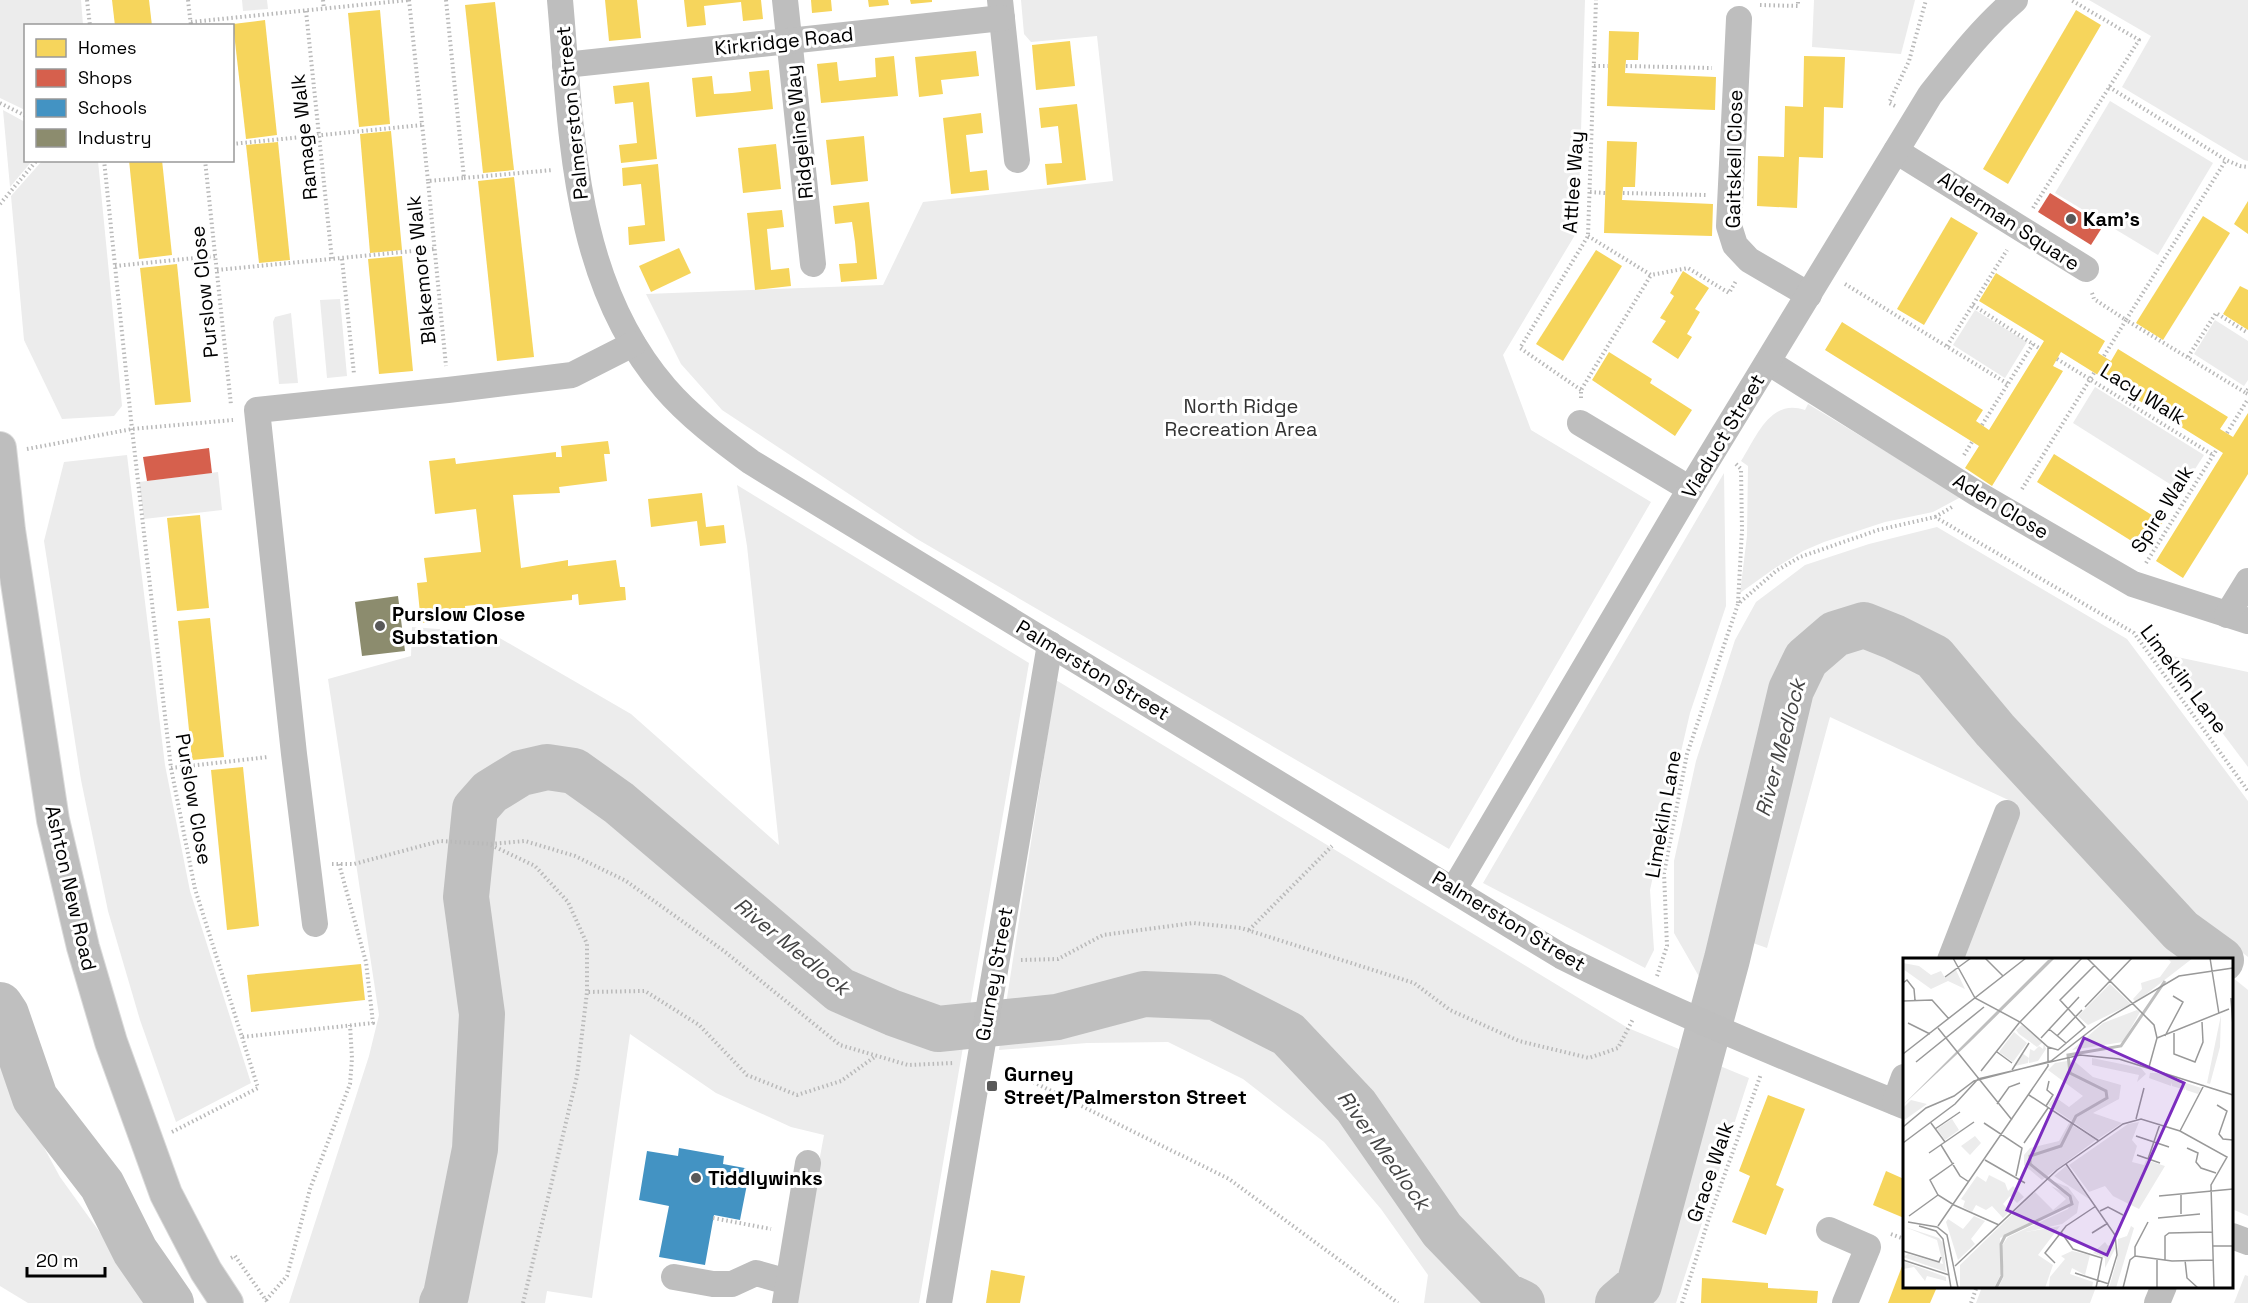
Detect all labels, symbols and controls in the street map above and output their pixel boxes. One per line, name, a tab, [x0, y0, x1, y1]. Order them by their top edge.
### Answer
street label: Kirkridge Road	[713, 21, 855, 61]
legend	[24, 24, 234, 162]
street label: Palmerston Street	[550, 25, 594, 201]
text: Homes	[78, 36, 137, 59]
street label: Ridgeline Way	[779, 64, 819, 200]
text: Shops	[78, 66, 132, 89]
street label: Ramage Walk	[284, 72, 324, 201]
street label: Gaitskell Close	[1720, 89, 1748, 229]
text: Schools	[78, 96, 147, 119]
text: Industry	[78, 126, 151, 149]
street label: Attlee Way	[1556, 130, 1590, 234]
street label: Alderman Square	[1933, 166, 2085, 276]
street label: Blakemore Walk	[400, 194, 442, 346]
place label: Kam's	[2083, 206, 2140, 232]
marker: Kam's	[2064, 212, 2078, 226]
street label: Purslow Close	[184, 225, 224, 359]
street label: Lacy Walk	[2095, 358, 2191, 431]
street label: Viaduct Street	[1676, 369, 1770, 503]
park label: North Ridge Recreation Area	[1164, 393, 1318, 442]
street label: Spire Walk	[2125, 460, 2199, 558]
street label: Aden Close	[1948, 467, 2054, 545]
place label: Purslow Close Substation	[392, 601, 525, 650]
street label: Palmerston Street	[1011, 614, 1175, 726]
marker: Purslow Close Substation	[373, 619, 387, 633]
street label: Limekiln Lane	[2135, 620, 2233, 738]
water label: River Medlock	[1749, 674, 1812, 820]
street label: Purslow Close	[170, 731, 218, 867]
street label: Limekiln Lane	[1639, 748, 1687, 880]
street label: Ashton New Road	[39, 803, 103, 973]
street label: Palmerston Street	[1427, 865, 1591, 977]
water label: River Medlock	[729, 891, 857, 1003]
street label: Gurney Street	[969, 905, 1019, 1043]
inset map	[1903, 958, 2233, 1288]
place label: Gurney Street/Palmerston Street	[1004, 1061, 1247, 1110]
marker: Gurney Street/Palmerston Street	[985, 1079, 999, 1093]
water label: River Medlock	[1332, 1085, 1438, 1217]
street label: Grace Walk	[1681, 1118, 1739, 1226]
place label: Tiddlywinks	[708, 1165, 823, 1191]
marker: Tiddlywinks	[689, 1171, 703, 1185]
scale bar	[27, 1240, 105, 1278]
text: 20 m	[36, 1249, 79, 1272]

